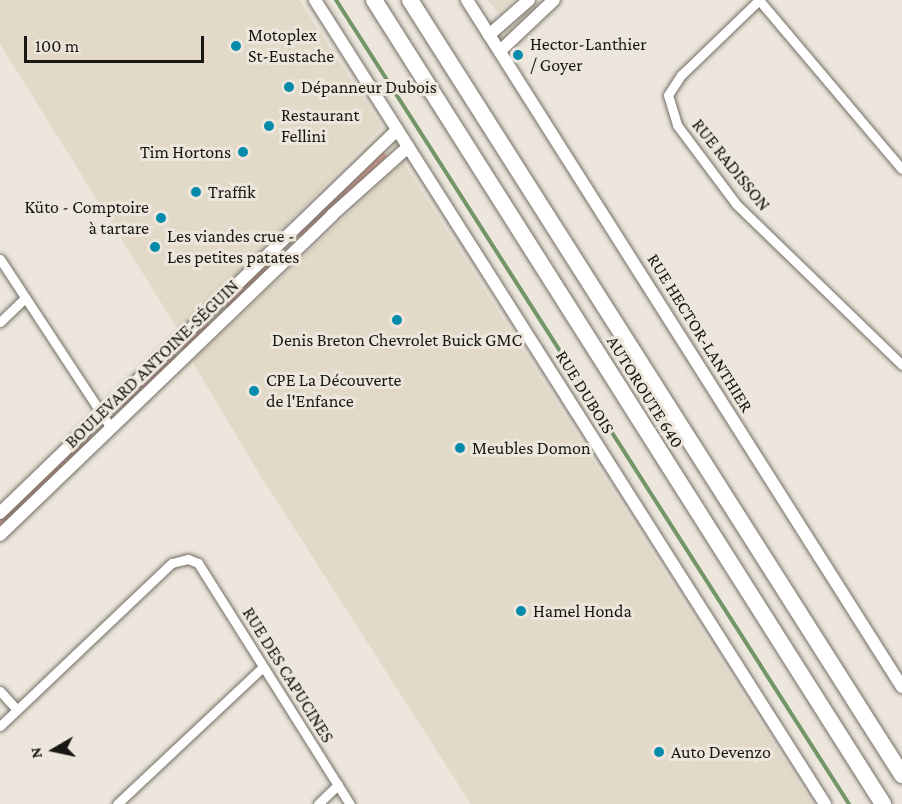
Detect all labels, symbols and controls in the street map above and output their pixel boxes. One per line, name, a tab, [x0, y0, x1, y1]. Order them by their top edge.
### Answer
scale bar	[27, 24, 207, 62]
place label: Motoplex St-Eustache	[248, 25, 334, 68]
place label: Hector-Lanthier / Goyer	[530, 34, 647, 76]
text: 100 m	[35, 36, 79, 56]
marker: Motoplex St-Eustache	[229, 39, 243, 53]
marker: Hector-Lanthier / Goyer	[511, 48, 525, 62]
place label: Dépanneur Dubois	[301, 76, 437, 98]
marker: Dépanneur Dubois	[282, 80, 296, 94]
place label: Restaurant Fellini	[281, 105, 359, 148]
street label: RUE RADISSON	[687, 115, 775, 215]
marker: Restaurant Fellini	[262, 119, 276, 133]
place label: Tim Hortons	[140, 141, 231, 163]
marker: Tim Hortons	[236, 145, 250, 159]
place label: Traffik	[208, 181, 256, 203]
marker: Traffik	[189, 185, 203, 199]
place label: Küto - Comptoire à tartare	[25, 197, 149, 240]
marker: Küto - Comptoire à tartare	[154, 211, 168, 225]
place label: Les viandes crue - Les petites patates	[167, 226, 299, 268]
marker: Les viandes crue - Les petites patates	[148, 240, 162, 254]
street label: RUE HECTOR-LANTHIER	[642, 250, 758, 416]
street label: BOULEVARD ANTOINE-SÉGUIN	[61, 275, 243, 453]
marker: Denis Breton Chevrolet Buick GMC	[390, 313, 404, 327]
place label: Denis Breton Chevrolet Buick GMC	[272, 329, 522, 351]
street label: AUTOROUTE 640	[602, 332, 688, 452]
street label: RUE DUBOIS	[551, 346, 619, 438]
place label: CPE La Découverte de l'Enfance	[266, 370, 401, 412]
marker: CPE La Découverte de l'Enfance	[247, 384, 261, 398]
place label: Meubles Domon	[472, 437, 591, 459]
marker: Meubles Domon	[453, 441, 467, 455]
place label: Hamel Honda	[533, 600, 632, 622]
street label: RUE DES CAPUCINES	[238, 603, 338, 747]
marker: Hamel Honda	[514, 604, 528, 618]
north arrow	[24, 720, 84, 780]
place label: Auto Devenzo	[671, 741, 771, 763]
marker: Auto Devenzo	[652, 745, 666, 759]
text: N	[26, 746, 45, 760]

